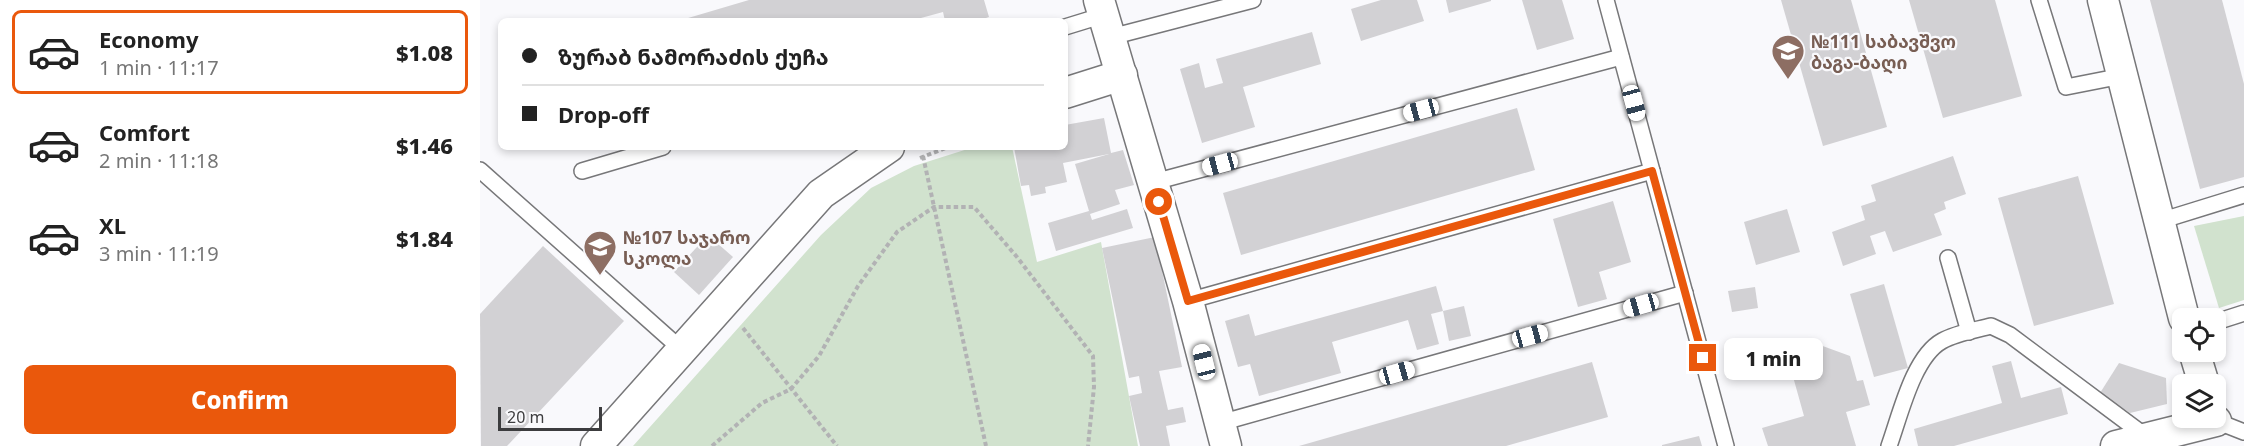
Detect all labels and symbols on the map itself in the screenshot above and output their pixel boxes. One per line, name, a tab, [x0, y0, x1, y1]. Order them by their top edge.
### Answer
place label: №111 საბავშვო ბაგა-ბაღი	[1811, 29, 1956, 74]
school or university icon: №111 საბავშვო ბაგა-ბაღი	[1770, 33, 1806, 80]
car	[1621, 83, 1647, 123]
car	[1401, 97, 1441, 123]
car	[1200, 151, 1240, 177]
route start	[1145, 188, 1172, 215]
place label: №107 საჯარო სკოლა	[623, 225, 751, 270]
school or university icon: №107 საჯარო სკოლა	[582, 229, 618, 276]
car	[1621, 291, 1661, 319]
car	[1510, 323, 1550, 349]
callout: 1 min	[1724, 337, 1823, 379]
car	[1191, 342, 1217, 382]
route end	[1689, 344, 1716, 371]
car	[1377, 359, 1417, 387]
scale bar	[498, 404, 602, 432]

